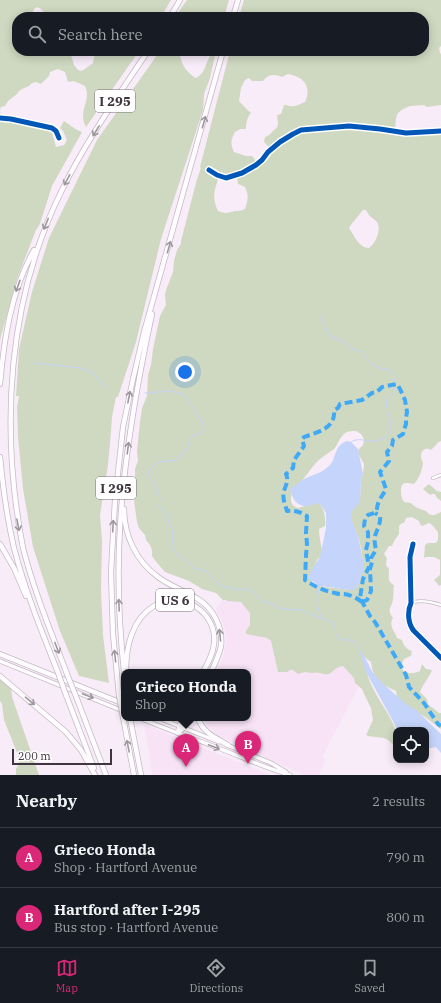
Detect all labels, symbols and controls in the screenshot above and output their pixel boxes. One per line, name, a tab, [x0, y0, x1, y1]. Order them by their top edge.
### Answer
search box	[12, 12, 429, 56]
icon: search	[26, 23, 48, 45]
text: Search here	[58, 25, 143, 44]
road number: I 295	[95, 90, 135, 112]
one-way arrow	[201, 116, 208, 129]
one-way arrow	[92, 125, 100, 136]
one-way arrow	[62, 174, 70, 186]
one-way arrow	[42, 218, 50, 230]
one-way arrow	[166, 241, 173, 254]
one-way arrow	[14, 280, 22, 292]
your location	[175, 362, 195, 382]
one-way arrow	[125, 391, 133, 404]
one-way arrow	[124, 442, 131, 455]
road number: I 295	[96, 477, 136, 499]
one-way arrow	[14, 518, 22, 531]
one-way arrow	[109, 520, 116, 533]
road number: US 6	[156, 589, 194, 611]
one-way arrow	[115, 599, 123, 612]
one-way arrow	[217, 629, 224, 642]
one-way arrow	[54, 642, 62, 654]
one-way arrow	[111, 650, 119, 663]
popup	[121, 669, 251, 721]
text: Grieco Honda	[135, 677, 237, 696]
one-way arrow	[82, 693, 94, 700]
one-way arrow	[25, 696, 35, 705]
text: Shop	[135, 696, 166, 713]
map controls	[393, 727, 429, 763]
button: locate	[393, 727, 429, 763]
pin: B	[235, 731, 261, 764]
pin: A	[173, 734, 199, 767]
one-way arrow	[123, 740, 131, 753]
one-way arrow	[208, 743, 220, 751]
scale bar	[12, 747, 112, 766]
text: 200 m	[18, 749, 51, 763]
text: Nearby	[16, 790, 77, 812]
text: 2 results	[372, 793, 425, 810]
text: Grieco Honda	[54, 840, 156, 859]
text: A	[24, 849, 34, 866]
text: 790 m	[386, 849, 425, 866]
text: Shop · Hartford Avenue	[54, 859, 197, 876]
text: Hartford after I-295	[54, 900, 200, 919]
text: B	[24, 909, 34, 926]
text: 800 m	[386, 909, 425, 926]
text: Bus stop · Hartford Avenue	[54, 919, 218, 936]
tab: Map	[56, 957, 78, 995]
tab: Directions	[189, 957, 243, 995]
tab: Saved	[354, 957, 385, 995]

